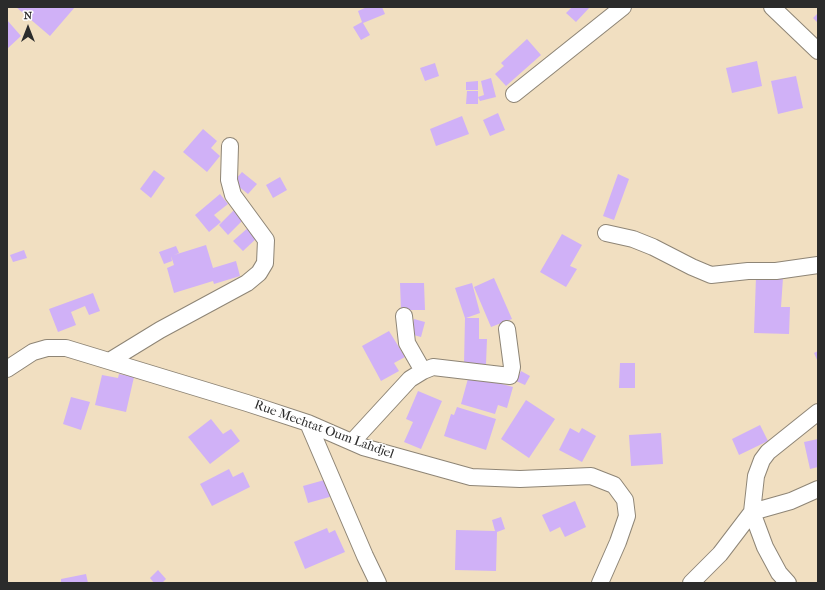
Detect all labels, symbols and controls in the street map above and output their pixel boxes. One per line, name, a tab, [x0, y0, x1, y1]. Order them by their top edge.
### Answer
north arrow	[8, 8, 48, 48]
text: N	[24, 9, 32, 22]
street label: Rue Mechtat Oum Lahdjel	[252, 397, 396, 463]

